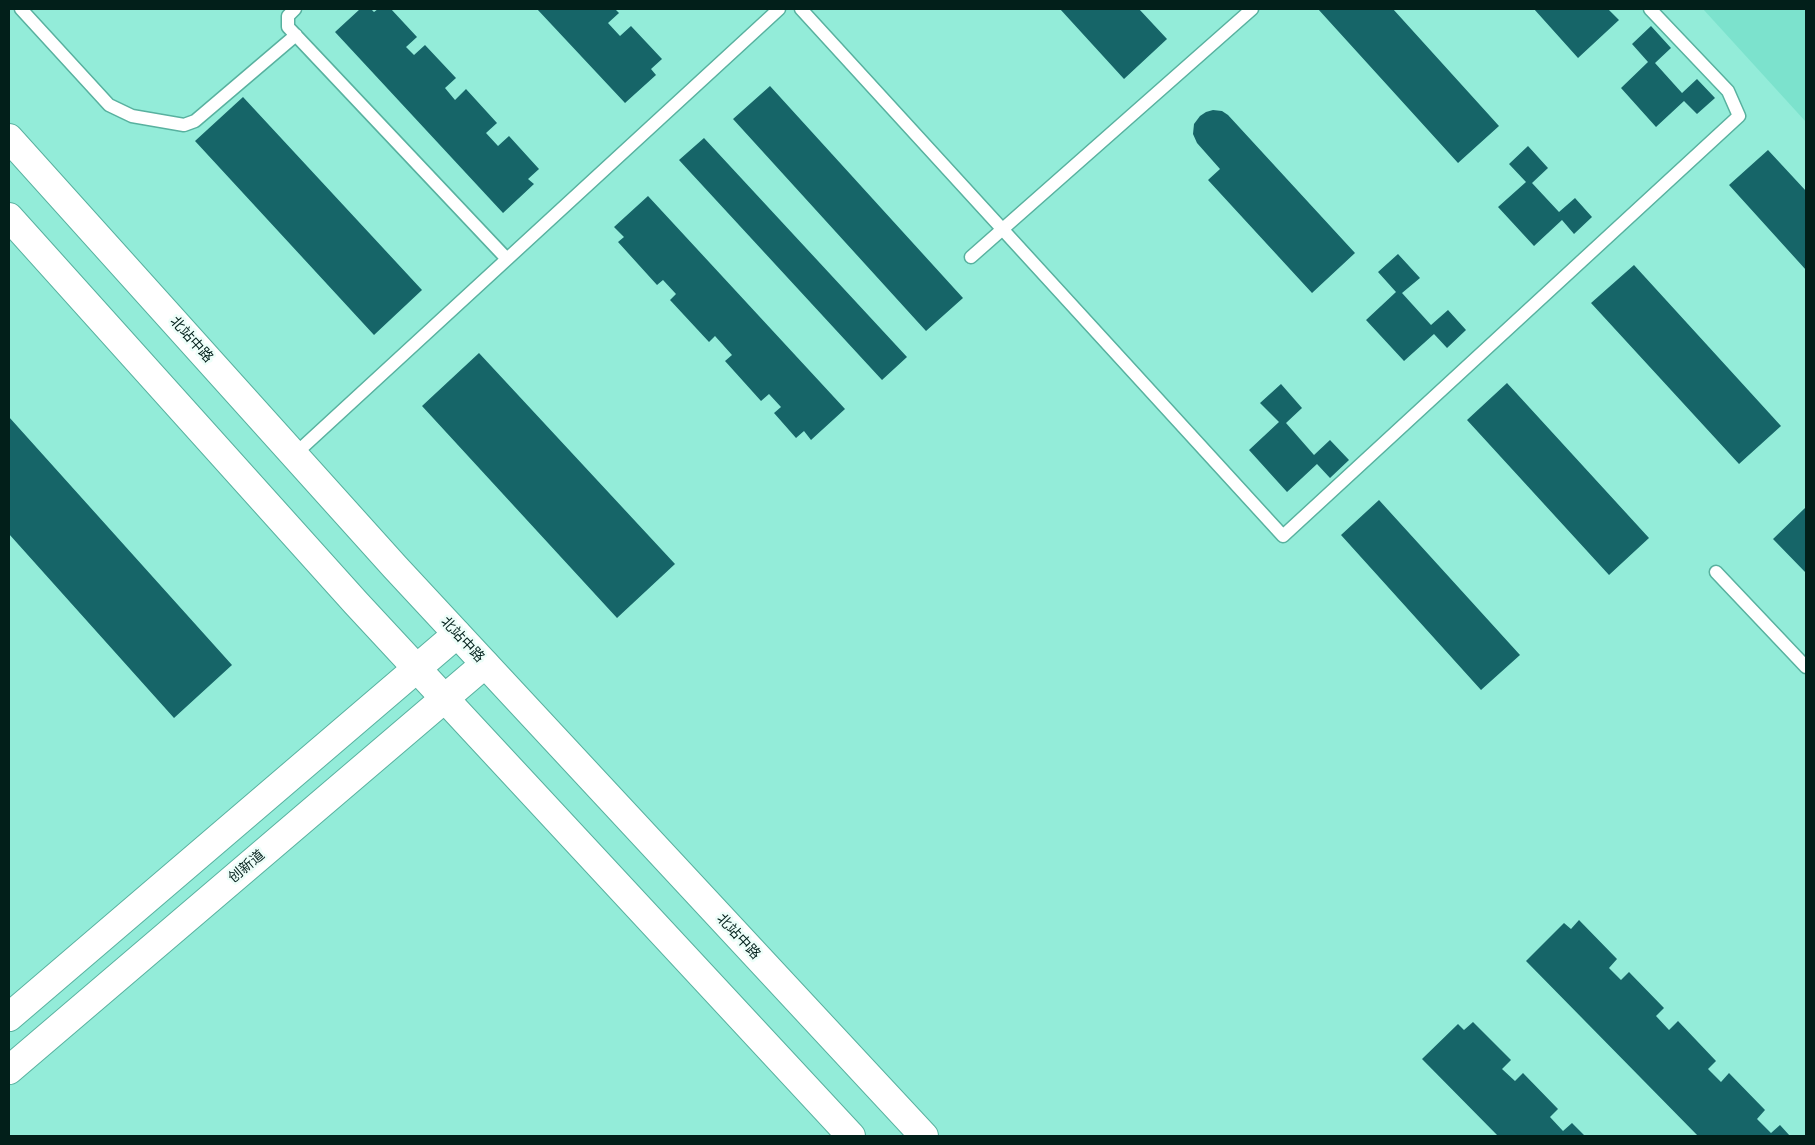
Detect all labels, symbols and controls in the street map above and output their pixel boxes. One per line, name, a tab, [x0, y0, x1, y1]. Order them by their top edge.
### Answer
street label: 北站中路	[166, 314, 216, 366]
street label: 北站中路	[437, 614, 487, 666]
street label: 创新道	[226, 847, 268, 887]
street label: 北站中路	[713, 911, 763, 963]

